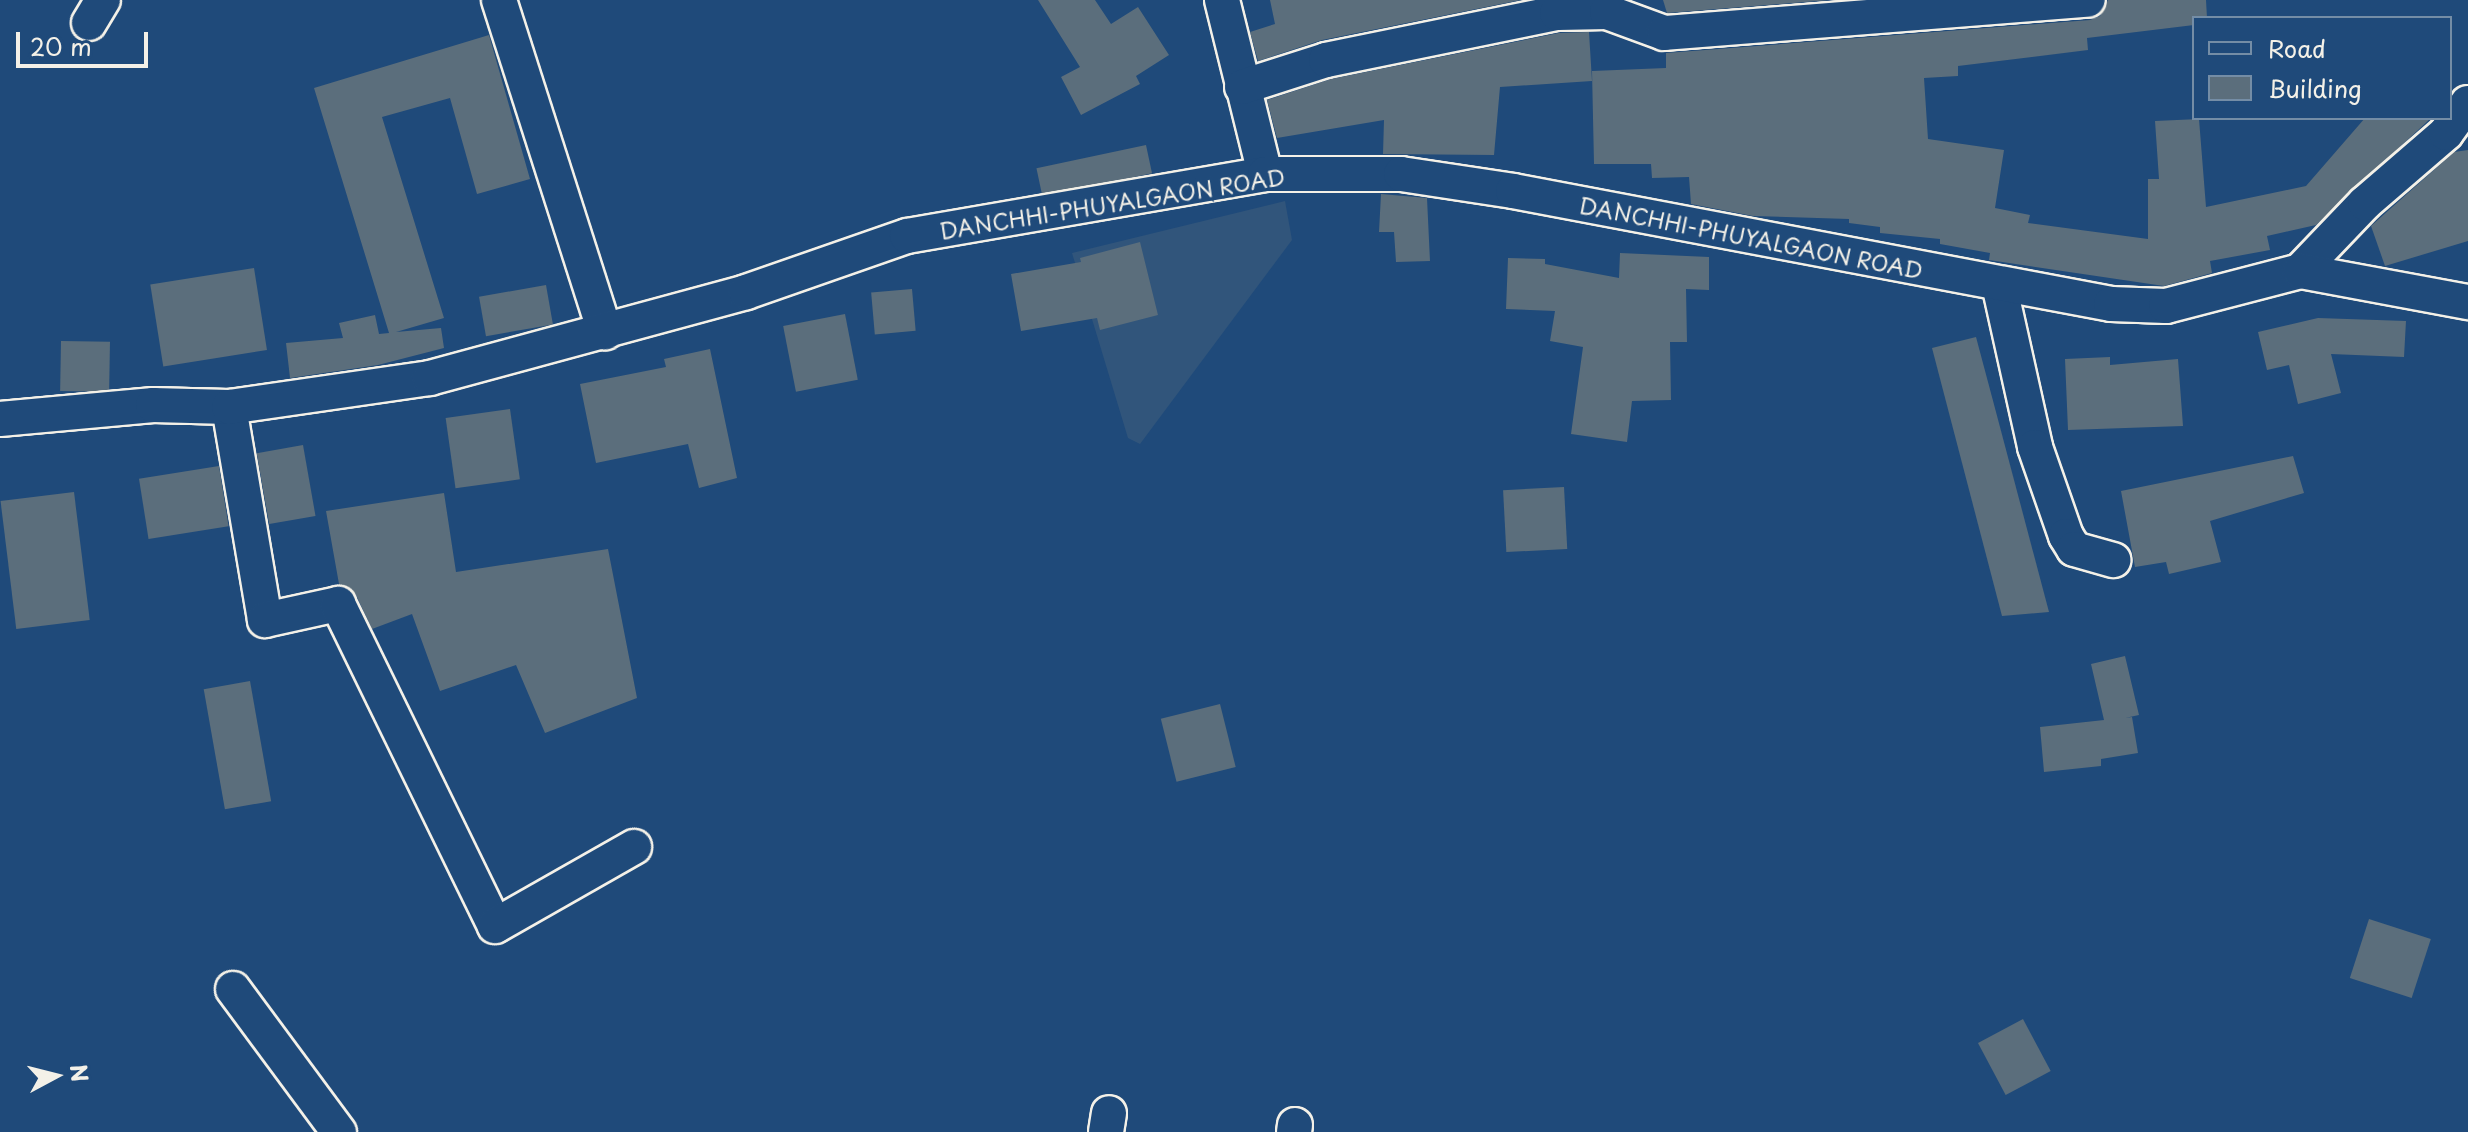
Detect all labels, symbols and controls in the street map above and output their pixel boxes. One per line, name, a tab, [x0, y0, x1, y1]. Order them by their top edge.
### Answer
scale bar	[20, 16, 152, 66]
legend	[2192, 16, 2452, 120]
text: 20 m	[30, 28, 92, 64]
text: Road	[2268, 30, 2326, 66]
text: Building	[2268, 70, 2362, 106]
street label: DANCHHI-PHUYALGAON ROAD	[937, 163, 1287, 243]
street label: DANCHHI-PHUYALGAON ROAD	[1577, 191, 1925, 283]
north arrow	[16, 1036, 96, 1116]
text: N	[63, 1062, 98, 1084]

